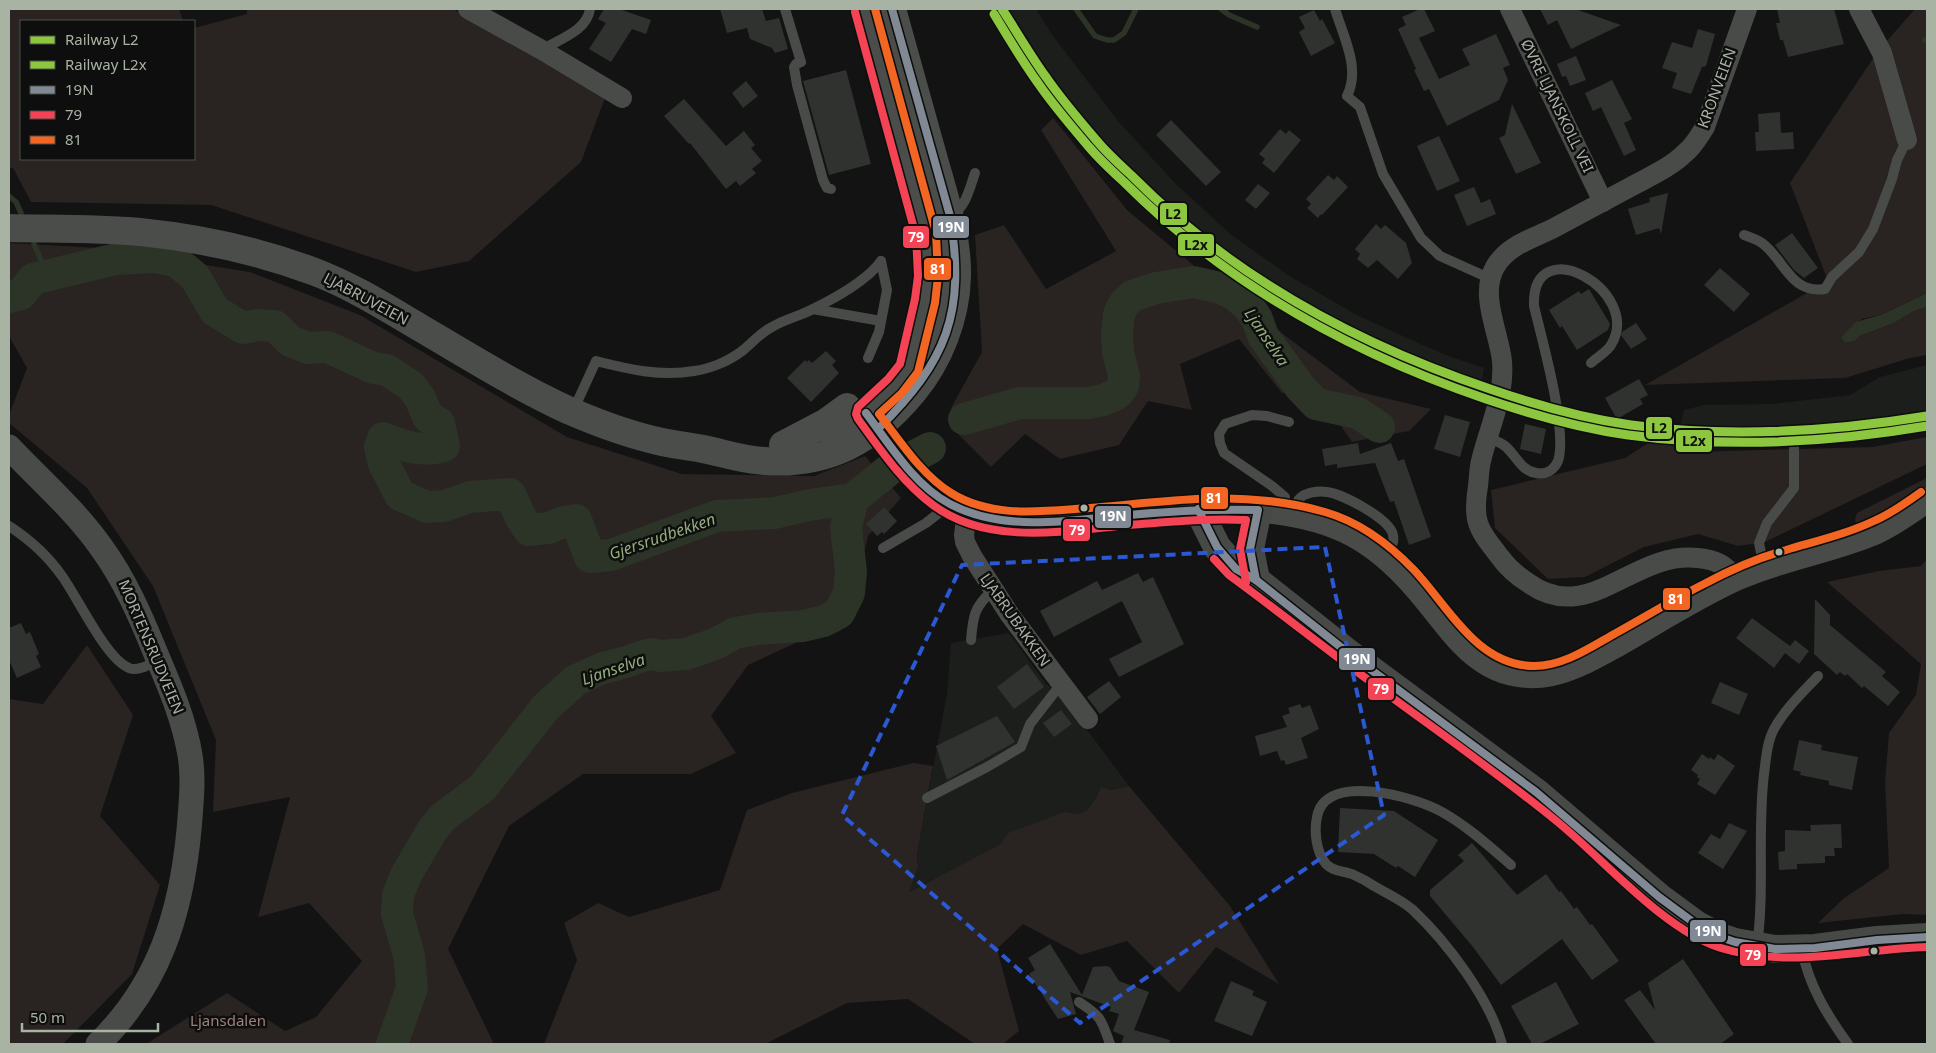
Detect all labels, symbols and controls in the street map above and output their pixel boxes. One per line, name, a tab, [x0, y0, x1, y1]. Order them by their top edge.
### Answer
legend	[20, 20, 195, 160]
text: Railway L2	[65, 29, 139, 49]
street label: ØVRE LJANSKOLL VEI	[1517, 36, 1599, 176]
street label: KRONVEIEN	[1692, 45, 1740, 131]
text: Railway L2x	[65, 54, 147, 74]
text: 19N	[65, 79, 94, 99]
text: 79	[65, 104, 82, 124]
text: 81	[65, 129, 82, 149]
line badge: L2	[1159, 202, 1188, 226]
text: L2	[1165, 204, 1181, 223]
line badge: 19N	[932, 215, 970, 239]
text: 19N	[937, 217, 965, 236]
line badge: 79	[902, 225, 930, 249]
text: 79	[908, 227, 924, 246]
line badge: L2x	[1177, 233, 1215, 257]
text: L2x	[1184, 235, 1209, 254]
line badge: 81	[923, 257, 952, 281]
text: 81	[930, 259, 946, 278]
street label: LJABRUVEIEN	[320, 267, 413, 329]
water label: Ljanselva	[1240, 304, 1294, 370]
line badge: L2	[1645, 416, 1673, 440]
text: L2	[1651, 418, 1667, 437]
line badge: L2x	[1675, 429, 1713, 453]
text: L2x	[1682, 431, 1707, 450]
line badge: 81	[1200, 486, 1229, 510]
text: 81	[1206, 488, 1222, 507]
unlabelled marker	[1079, 503, 1089, 513]
line badge: 19N	[1094, 505, 1132, 529]
text: 19N	[1099, 506, 1127, 525]
water label: Gjersrudbekken	[606, 508, 718, 564]
line badge: 79	[1062, 518, 1091, 542]
text: 79	[1069, 520, 1085, 539]
unlabelled marker	[1774, 547, 1784, 557]
street label: LJABRUBAKKEN	[976, 569, 1055, 670]
street label: MORTENSRUDVEIEN	[115, 576, 189, 717]
line badge: 81	[1662, 587, 1691, 611]
text: 81	[1668, 589, 1684, 608]
line badge: 19N	[1338, 647, 1376, 671]
water label: Ljanselva	[578, 648, 648, 690]
text: 19N	[1343, 649, 1371, 668]
line badge: 79	[1367, 677, 1395, 701]
text: 79	[1373, 679, 1389, 698]
line badge: 19N	[1689, 919, 1727, 943]
text: 19N	[1694, 921, 1722, 940]
line badge: 79	[1739, 943, 1767, 967]
text: 79	[1745, 945, 1761, 964]
unlabelled marker	[1869, 946, 1879, 956]
scale bar	[22, 1000, 159, 1032]
text: 50 m	[30, 1007, 65, 1027]
park label: Ljansdalen	[190, 1010, 266, 1030]

